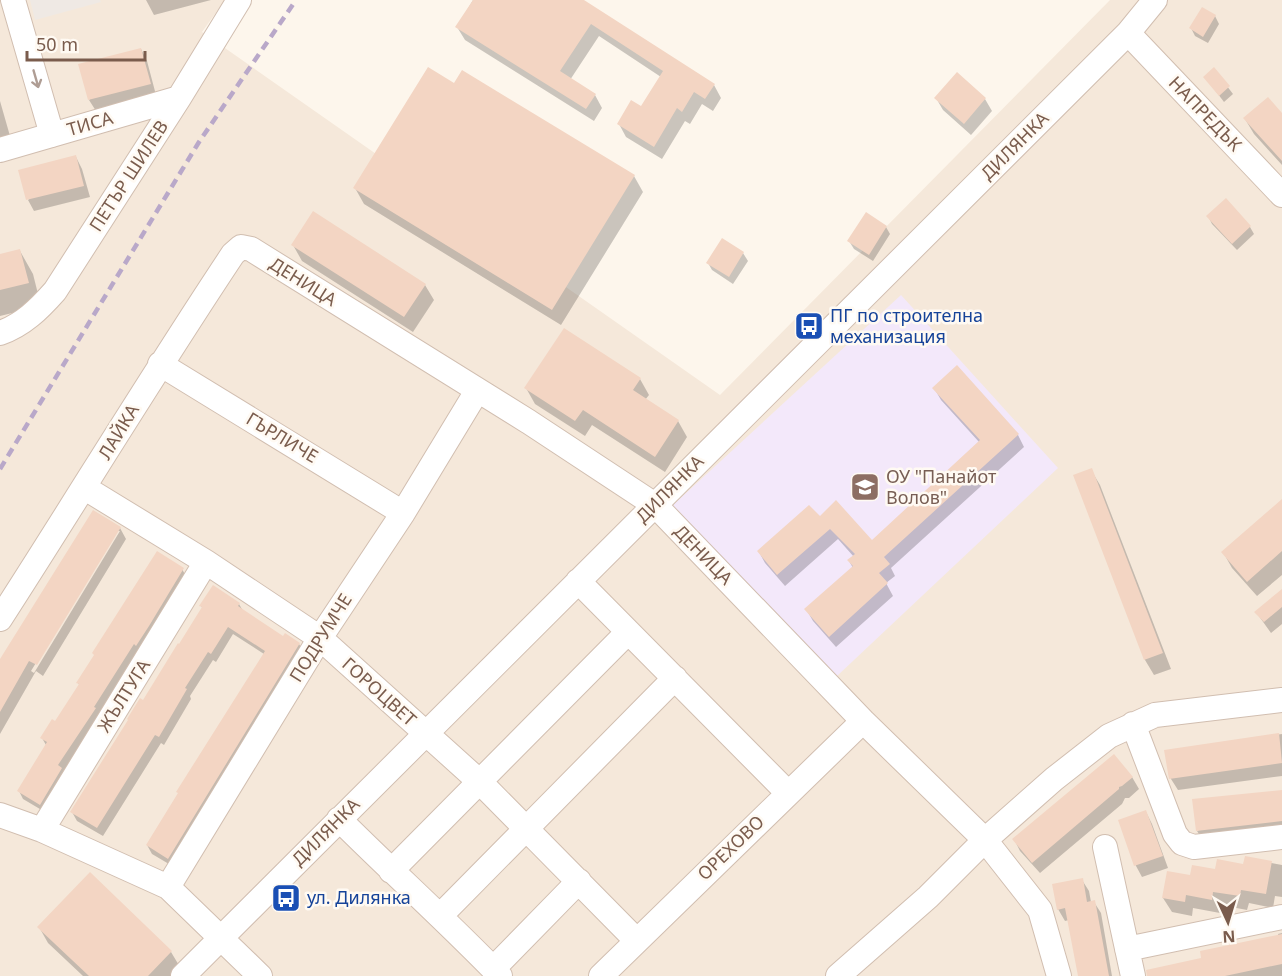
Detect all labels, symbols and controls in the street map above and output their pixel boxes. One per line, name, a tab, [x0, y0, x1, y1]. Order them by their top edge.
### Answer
scale bar	[27, 24, 146, 62]
text: 50 m	[36, 32, 78, 56]
one-way arrow	[31, 69, 42, 88]
street label: НАПРЕДЪК	[1164, 71, 1248, 157]
street label: ТИСА	[64, 105, 116, 141]
street label: ДИЛЯНКА	[975, 106, 1054, 184]
street label: ПЕТЪР ШИЛЕВ	[83, 115, 173, 236]
street label: ДЕНИЦА	[265, 251, 342, 311]
place label: ПГ по строителна механизация	[830, 303, 983, 348]
bus stop icon: ПГ по строителна механизация	[793, 310, 825, 342]
street label: ЛАЙКА	[92, 399, 144, 464]
street label: ГЪРЛИЧЕ	[242, 406, 323, 468]
street label: ДИЛЯНКА	[630, 449, 709, 527]
place label: ОУ "Панайот Волов"	[886, 464, 997, 509]
school or university icon: ОУ "Панайот Волов"	[849, 471, 881, 503]
street label: ДЕНИЦА	[669, 519, 739, 590]
street label: ПОДРУМЧЕ	[284, 589, 357, 686]
street label: ГОРОЦВЕТ	[337, 652, 422, 731]
street label: ЖЪЛТУГА	[91, 654, 155, 736]
street label: ДИЛЯНКА	[286, 792, 365, 870]
street label: ОРЕХОВО	[692, 810, 769, 885]
bus stop icon: ул. Дилянка	[270, 882, 302, 914]
place label: ул. Дилянка	[307, 885, 411, 909]
north arrow	[1198, 892, 1258, 952]
text: N	[1222, 926, 1236, 948]

